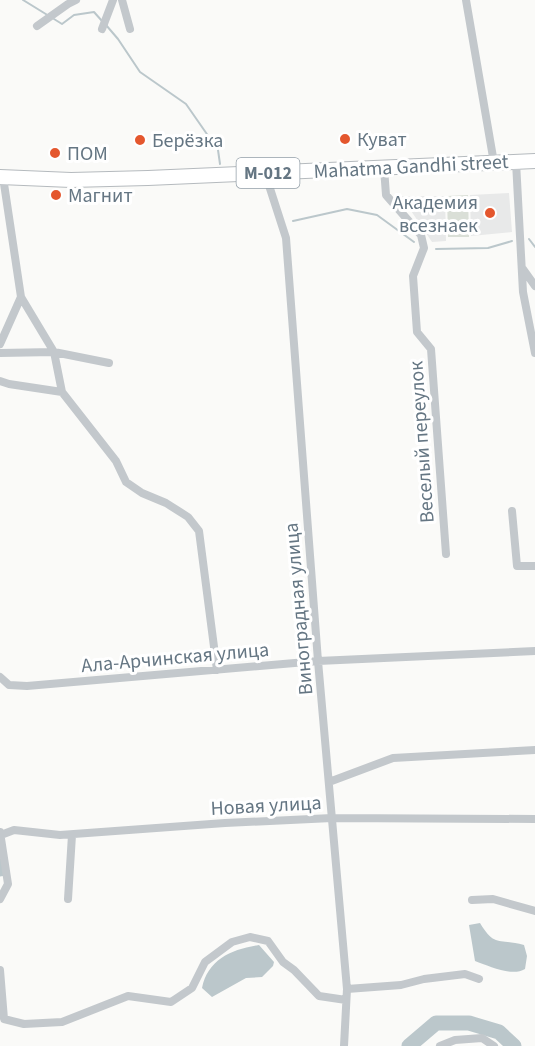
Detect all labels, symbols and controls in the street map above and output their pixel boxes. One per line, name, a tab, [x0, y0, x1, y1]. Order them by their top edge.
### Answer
place label: Куват	[357, 126, 407, 154]
place label: Берёзка	[152, 127, 223, 155]
marker: Куват	[338, 132, 352, 146]
marker: Берёзка	[133, 133, 147, 147]
place label: ПОМ	[67, 140, 108, 168]
marker: ПОМ	[48, 146, 62, 160]
street label: Mahatma Gandhi street	[313, 148, 509, 186]
road number: М-012	[236, 158, 300, 188]
place label: Магнит	[68, 182, 133, 210]
marker: Магнит	[49, 188, 63, 202]
place label: Академия всезнаек	[393, 189, 478, 240]
marker: Академия всезнаек	[483, 206, 497, 220]
street label: Веселый переулок	[402, 360, 442, 524]
street label: Виноградная улица	[278, 522, 320, 696]
street label: Ала-Арчинская улица	[80, 636, 270, 680]
street label: Новая улица	[210, 789, 322, 823]

